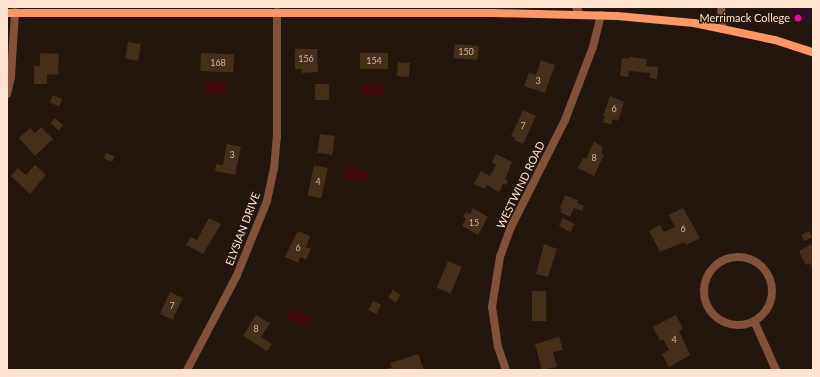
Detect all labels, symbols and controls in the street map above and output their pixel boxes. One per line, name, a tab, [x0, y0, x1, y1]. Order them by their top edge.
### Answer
place label: Merrimack College	[699, 11, 790, 25]
marker: Merrimack College	[793, 13, 803, 23]
house number: 150	[458, 47, 474, 57]
house number: 156	[298, 54, 314, 64]
house number: 154	[366, 56, 382, 66]
house number: 168	[210, 58, 226, 68]
house number: 3	[535, 76, 541, 86]
house number: 6	[611, 104, 617, 114]
house number: 7	[520, 121, 526, 131]
street label: WESTWIND ROAD	[494, 139, 548, 231]
house number: 3	[229, 150, 235, 160]
house number: 8	[591, 153, 597, 163]
house number: 4	[315, 177, 321, 187]
street label: ELYSIAN DRIVE	[223, 190, 263, 268]
house number: 15	[469, 218, 479, 228]
house number: 6	[680, 224, 686, 234]
house number: 6	[295, 243, 301, 253]
house number: 7	[169, 301, 175, 311]
house number: 8	[253, 324, 259, 334]
house number: 4	[671, 335, 677, 345]

